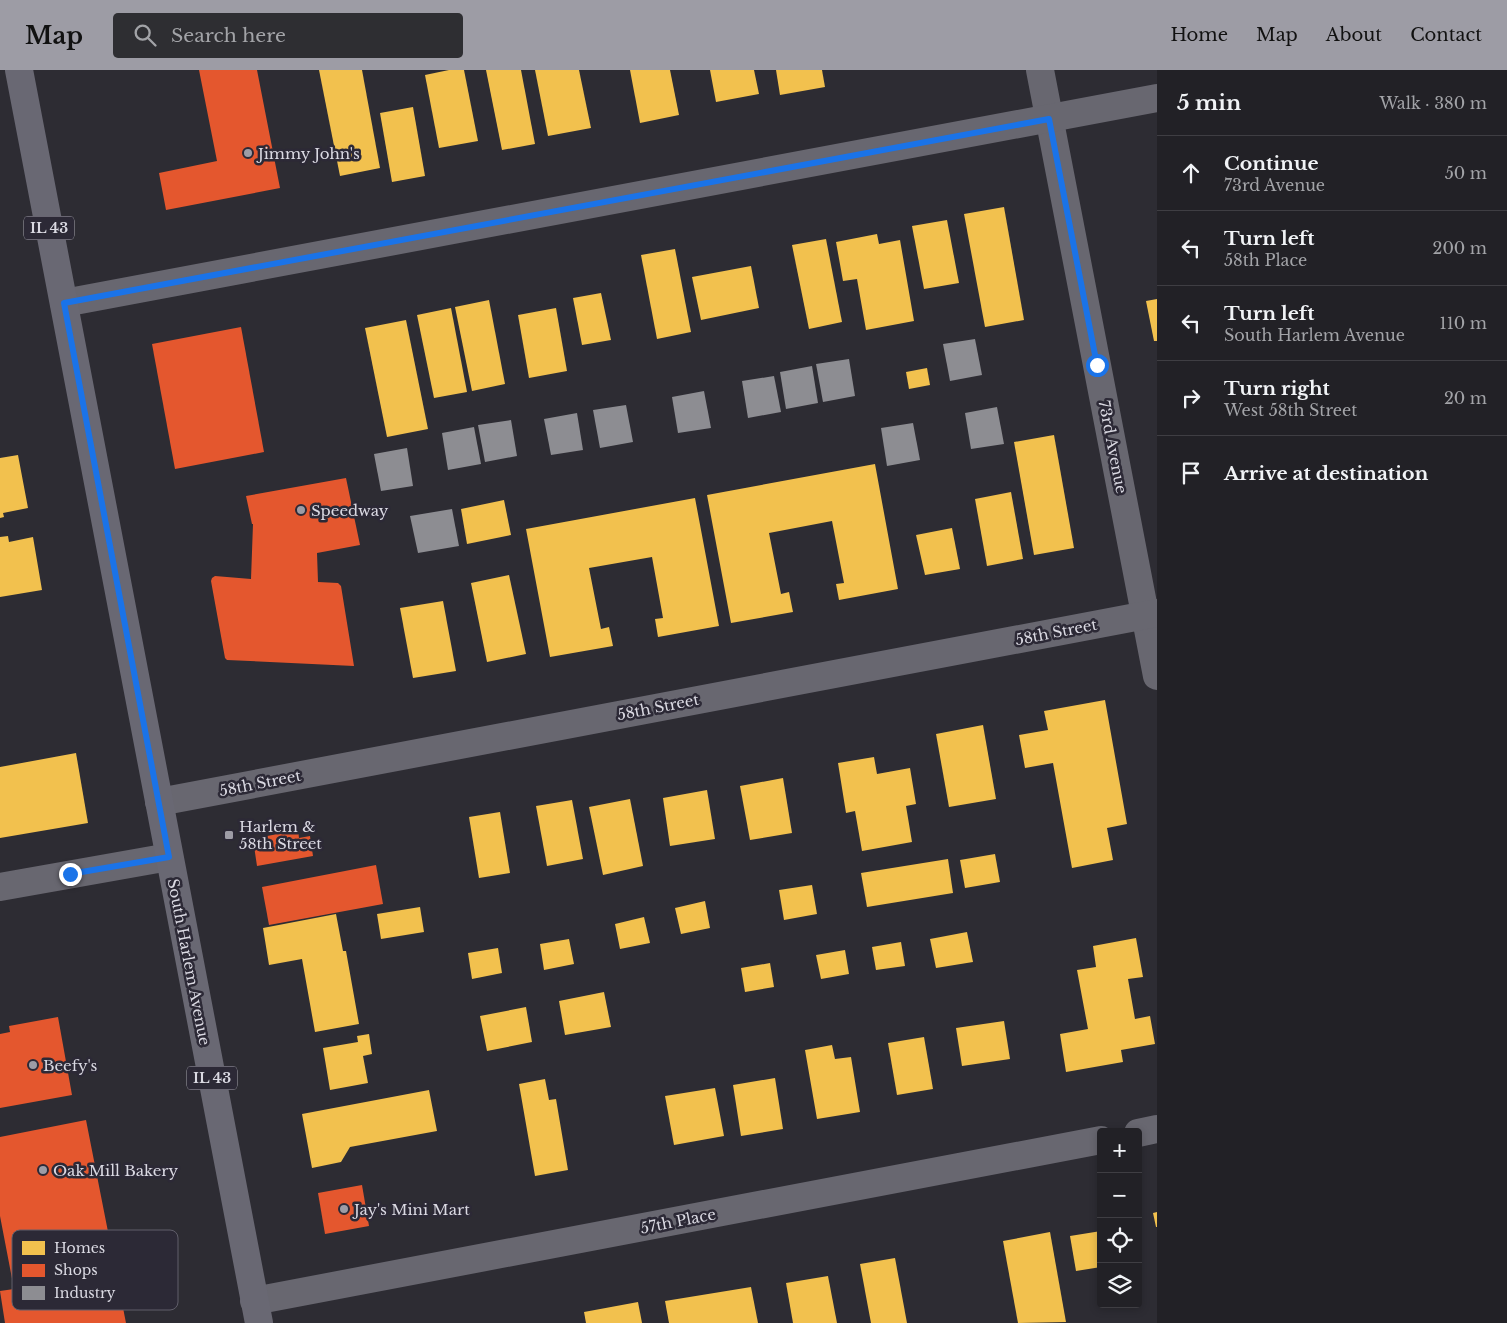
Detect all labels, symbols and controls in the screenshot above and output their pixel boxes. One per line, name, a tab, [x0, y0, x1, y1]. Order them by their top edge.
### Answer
search box	[113, 13, 463, 58]
text: Map	[25, 21, 83, 50]
icon: search	[131, 21, 159, 49]
text: Search here	[171, 24, 286, 47]
text: Home	[1170, 24, 1228, 46]
text: Map	[1256, 24, 1298, 46]
text: About	[1326, 24, 1382, 46]
text: Contact	[1410, 24, 1482, 46]
text: 5 min	[1177, 90, 1241, 116]
text: Walk · 380 m	[1379, 93, 1487, 113]
place label: Jimmy John's	[256, 144, 360, 163]
marker: Jimmy John's	[242, 147, 254, 159]
text: Continue	[1224, 152, 1319, 175]
icon: ahead	[1177, 159, 1205, 187]
text: 50 m	[1445, 163, 1487, 183]
text: 73rd Avenue	[1224, 175, 1325, 195]
road number: IL 43	[24, 216, 74, 240]
text: Turn left	[1224, 227, 1315, 250]
icon: left	[1177, 234, 1205, 262]
text: 200 m	[1433, 238, 1487, 258]
text: 58th Place	[1224, 250, 1307, 270]
text: Turn left	[1224, 302, 1315, 325]
icon: left	[1177, 309, 1205, 337]
text: 110 m	[1440, 313, 1487, 333]
text: South Harlem Avenue	[1224, 325, 1405, 345]
route start	[1086, 354, 1109, 377]
text: Turn right	[1224, 377, 1330, 400]
icon: right	[1177, 384, 1205, 412]
text: 20 m	[1444, 388, 1487, 408]
street label: 73rd Avenue	[1095, 399, 1131, 495]
text: West 58th Street	[1224, 400, 1357, 420]
icon: arrive	[1177, 459, 1205, 487]
text: Arrive at destination	[1224, 462, 1428, 485]
place label: Speedway	[311, 501, 389, 520]
marker: Speedway	[295, 504, 307, 516]
street label: 58th Street	[1013, 615, 1099, 649]
street label: 58th Street	[615, 690, 701, 724]
street label: 58th Street	[217, 766, 303, 800]
place label: Harlem & 58th Street	[239, 817, 322, 853]
marker: Harlem & 58th Street	[223, 829, 235, 841]
route end	[59, 863, 82, 886]
street label: South Harlem Avenue	[163, 877, 215, 1047]
place label: Beefy's	[43, 1056, 97, 1075]
marker: Beefy's	[27, 1059, 39, 1071]
road number: IL 43	[187, 1066, 237, 1090]
map controls	[1097, 1128, 1142, 1308]
button: +	[1097, 1128, 1142, 1173]
place label: Oak Mill Bakery	[53, 1161, 179, 1180]
marker: Oak Mill Bakery	[37, 1164, 49, 1176]
button: −	[1097, 1173, 1142, 1218]
place label: Jay's Mini Mart	[352, 1200, 470, 1219]
marker: Jay's Mini Mart	[338, 1203, 350, 1215]
street label: 57th Place	[639, 1204, 717, 1238]
button: locate	[1097, 1218, 1142, 1263]
legend	[12, 1230, 178, 1310]
text: Homes	[54, 1239, 105, 1257]
text: Shops	[54, 1261, 98, 1279]
button: layers	[1097, 1263, 1142, 1308]
text: Industry	[54, 1284, 116, 1302]

